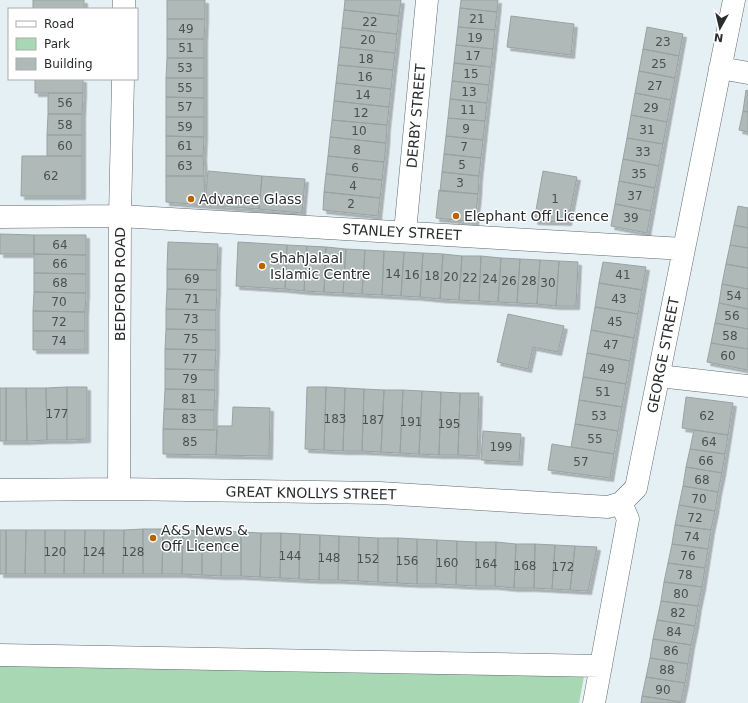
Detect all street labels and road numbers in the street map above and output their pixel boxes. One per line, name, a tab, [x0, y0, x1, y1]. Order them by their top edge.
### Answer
street label: DERBY STREET	[403, 63, 429, 169]
street label: STANLEY STREET	[342, 221, 463, 243]
street label: BEDFORD ROAD	[112, 227, 128, 341]
street label: GEORGE STREET	[644, 295, 682, 414]
street label: GREAT KNOLLYS STREET	[226, 484, 397, 502]

